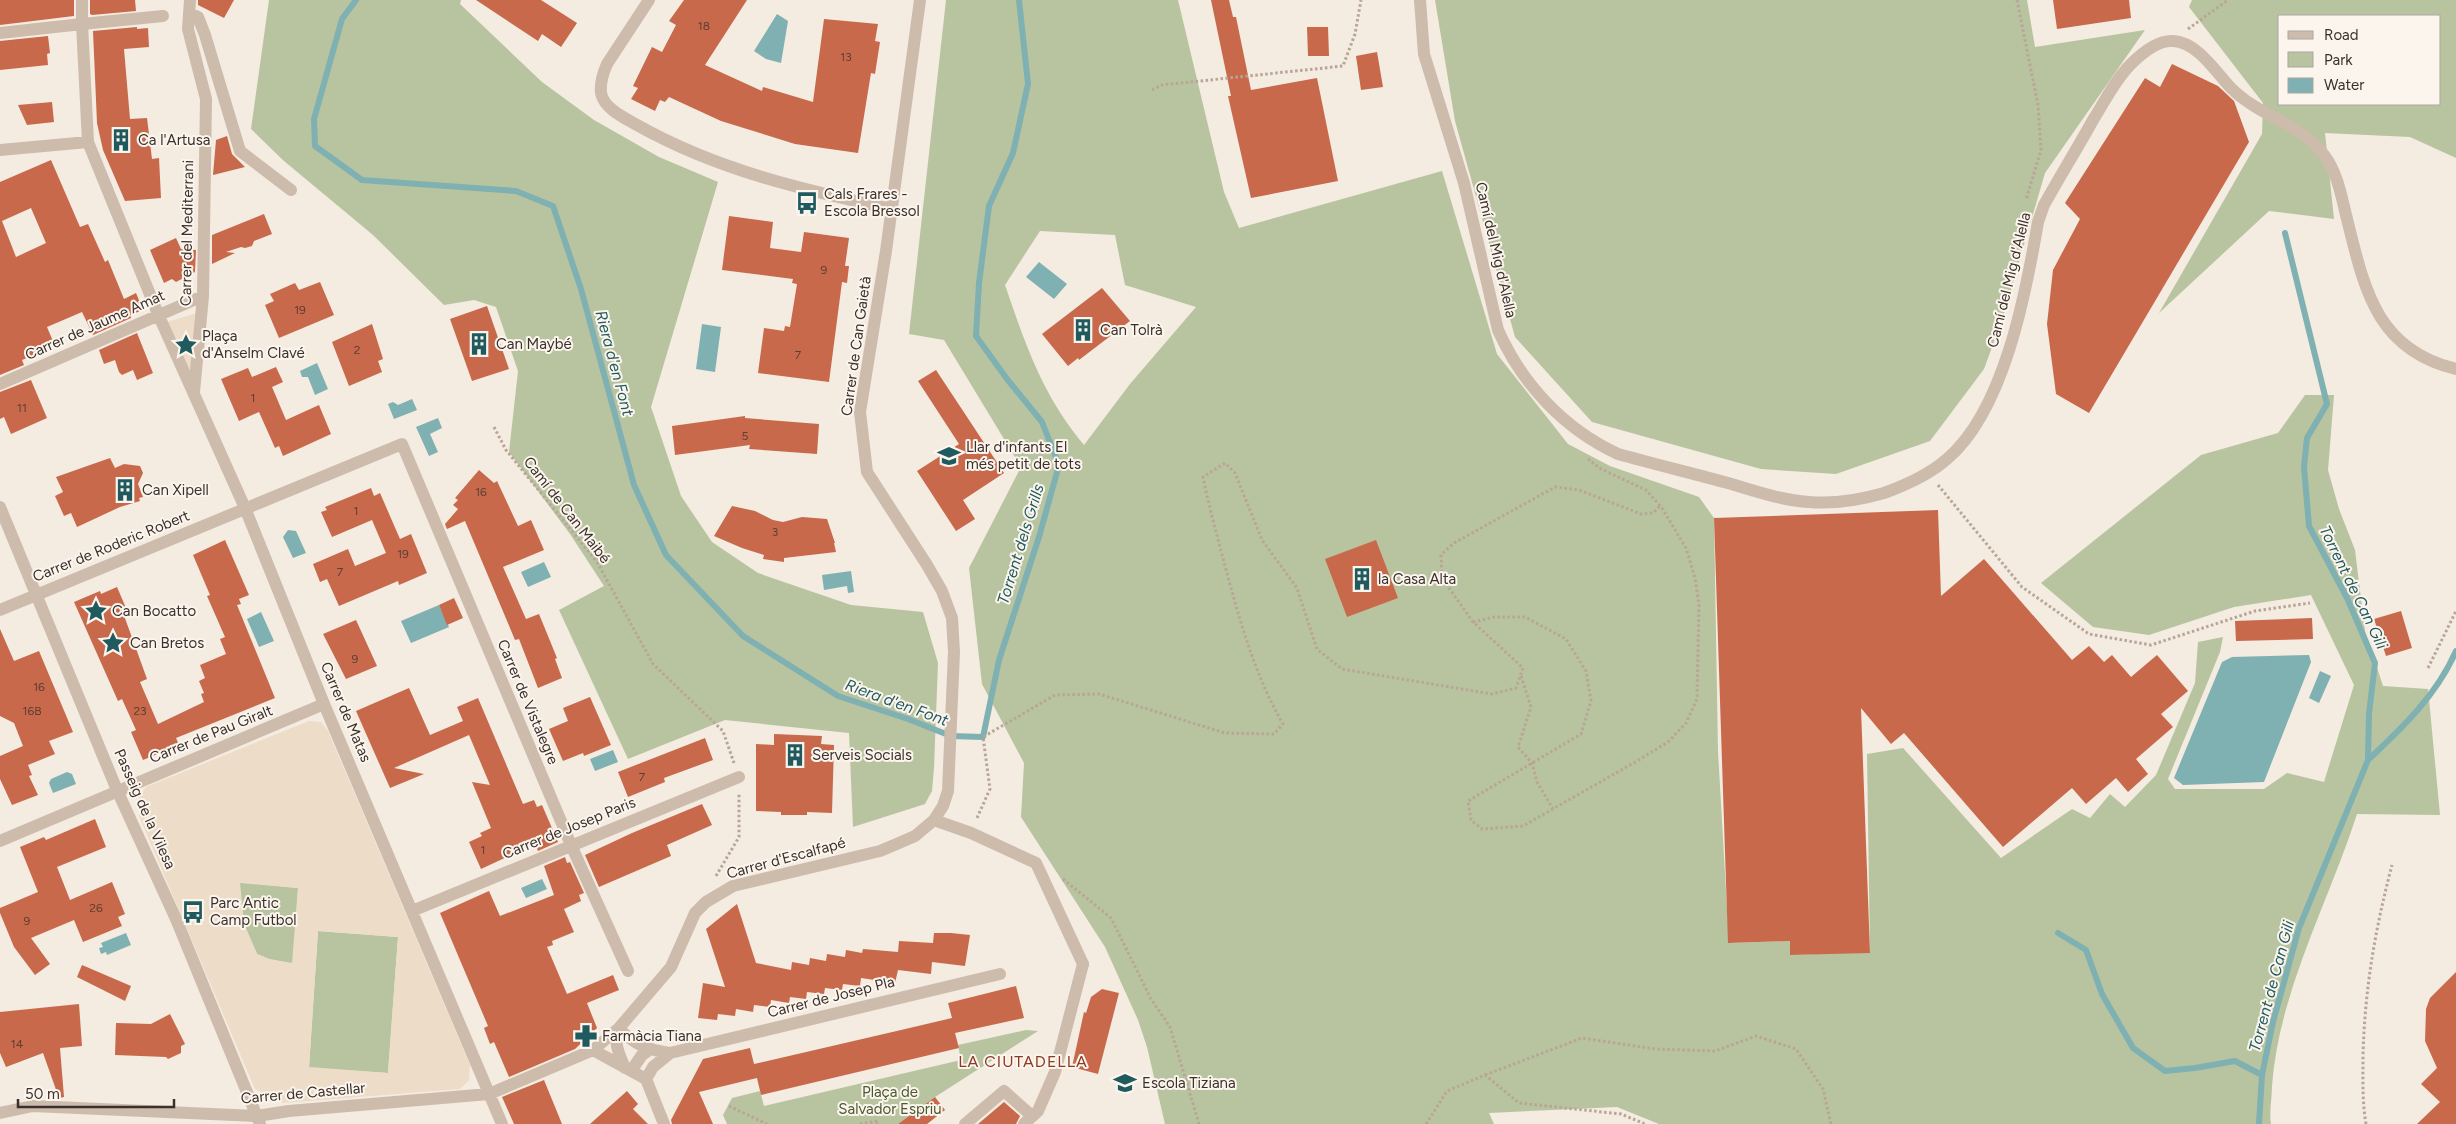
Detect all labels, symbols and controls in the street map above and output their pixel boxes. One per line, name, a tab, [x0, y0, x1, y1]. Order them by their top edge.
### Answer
legend	[2278, 15, 2441, 105]
house number: 18	[698, 19, 710, 33]
text: Road	[2324, 26, 2359, 44]
house number: 13	[840, 50, 852, 64]
text: Park	[2324, 51, 2353, 69]
text: Water	[2324, 76, 2364, 94]
building icon: Ca l'Artusa	[108, 127, 134, 153]
place label: Ca l'Artusa	[138, 131, 210, 149]
street label: Carrer del Mediterrani	[177, 160, 197, 306]
street label: Camí del Mig d'Alella	[1472, 180, 1520, 320]
place label: Cals Frares - Escola Bressol	[824, 185, 920, 220]
bus stop icon: Cals Frares - Escola Bressol	[794, 190, 820, 216]
street label: Camí del Mig d'Alella	[1983, 210, 2035, 350]
house number: 9	[821, 263, 828, 277]
street label: Carrer de Can Gaietà	[837, 275, 875, 417]
street label: Carrer de Jaume Amat	[22, 286, 168, 364]
house number: 19	[294, 303, 306, 317]
water label: Riera d'en Font	[591, 308, 638, 419]
building icon: Can Tolrà	[1070, 317, 1096, 343]
place label: Can Tolrà	[1100, 321, 1163, 339]
place label: Plaça d'Anselm Clavé	[202, 327, 305, 362]
building icon: Can Maybé	[466, 331, 492, 357]
place icon: Plaça d'Anselm Clavé	[173, 332, 199, 358]
place label: Can Maybé	[496, 335, 572, 353]
house number: 2	[354, 343, 360, 357]
house number: 7	[795, 348, 802, 362]
house number: 1	[251, 391, 255, 405]
house number: 11	[17, 401, 27, 415]
house number: 5	[742, 429, 749, 443]
place label: Llar d'infants El més petit de tots	[966, 438, 1081, 473]
school or university icon: Llar d'infants El més petit de tots	[936, 443, 962, 469]
street label: Camí de Can Maibé	[520, 453, 614, 567]
building icon: Can Xipell	[112, 477, 138, 503]
place label: Can Xipell	[142, 481, 209, 499]
water label: Torrent dels Grills	[993, 481, 1048, 607]
house number: 16	[475, 485, 487, 499]
house number: 1	[354, 504, 358, 518]
street label: Carrer de Roderic Robert	[30, 506, 192, 586]
water label: Torrent de Can Gili	[2315, 522, 2392, 652]
house number: 3	[772, 525, 778, 539]
house number: 19	[397, 547, 409, 561]
house number: 7	[337, 565, 344, 579]
building icon: la Casa Alta	[1349, 566, 1375, 592]
place label: la Casa Alta	[1378, 570, 1456, 588]
place icon: Can Bocatto	[83, 598, 109, 624]
place label: Can Bocatto	[112, 602, 196, 620]
place icon: Can Bretos	[100, 630, 126, 656]
place label: Can Bretos	[130, 634, 204, 652]
street label: Carrer de Vistalegre	[494, 637, 562, 767]
house number: 9	[352, 652, 359, 666]
street label: Carrer de Matas	[317, 659, 375, 765]
water label: Riera d'en Font	[843, 675, 952, 730]
house number: 16	[33, 680, 45, 694]
street label: Carrer de Pau Giralt	[147, 701, 275, 767]
house number: 16B	[22, 704, 42, 718]
house number: 23	[133, 704, 147, 718]
building icon: Serveis Socials	[782, 742, 808, 768]
street label: Passeig de la Vilesa	[110, 746, 180, 872]
place label: Serveis Socials	[812, 746, 912, 764]
house number: 7	[639, 770, 646, 784]
street label: Carrer de Josep Paris	[500, 793, 638, 863]
street label: Carrer d'Escalfapé	[725, 833, 847, 883]
house number: 1	[481, 843, 485, 857]
place label: Parc Antic Camp Futbol	[210, 894, 297, 929]
bus stop icon: Parc Antic Camp Futbol	[180, 899, 206, 925]
house number: 26	[89, 901, 103, 915]
house number: 9	[24, 914, 31, 928]
water label: Torrent de Can Gili	[2245, 918, 2298, 1054]
street label: Carrer de Josep Pla	[766, 973, 896, 1021]
pharmacy icon: Farmàcia Tiana	[573, 1023, 599, 1049]
place label: Farmàcia Tiana	[602, 1027, 702, 1045]
house number: 14	[11, 1037, 24, 1051]
district label: LA CIUTADELLA	[958, 1052, 1088, 1071]
school or university icon: Escola Tiziana	[1112, 1070, 1138, 1096]
place label: Escola Tiziana	[1142, 1074, 1236, 1092]
scale bar	[18, 1076, 174, 1108]
street label: Carrer de Castellar	[240, 1079, 366, 1107]
park label: Plaça de Salvador Espriu	[838, 1083, 942, 1118]
text: 50 m	[25, 1085, 60, 1103]

